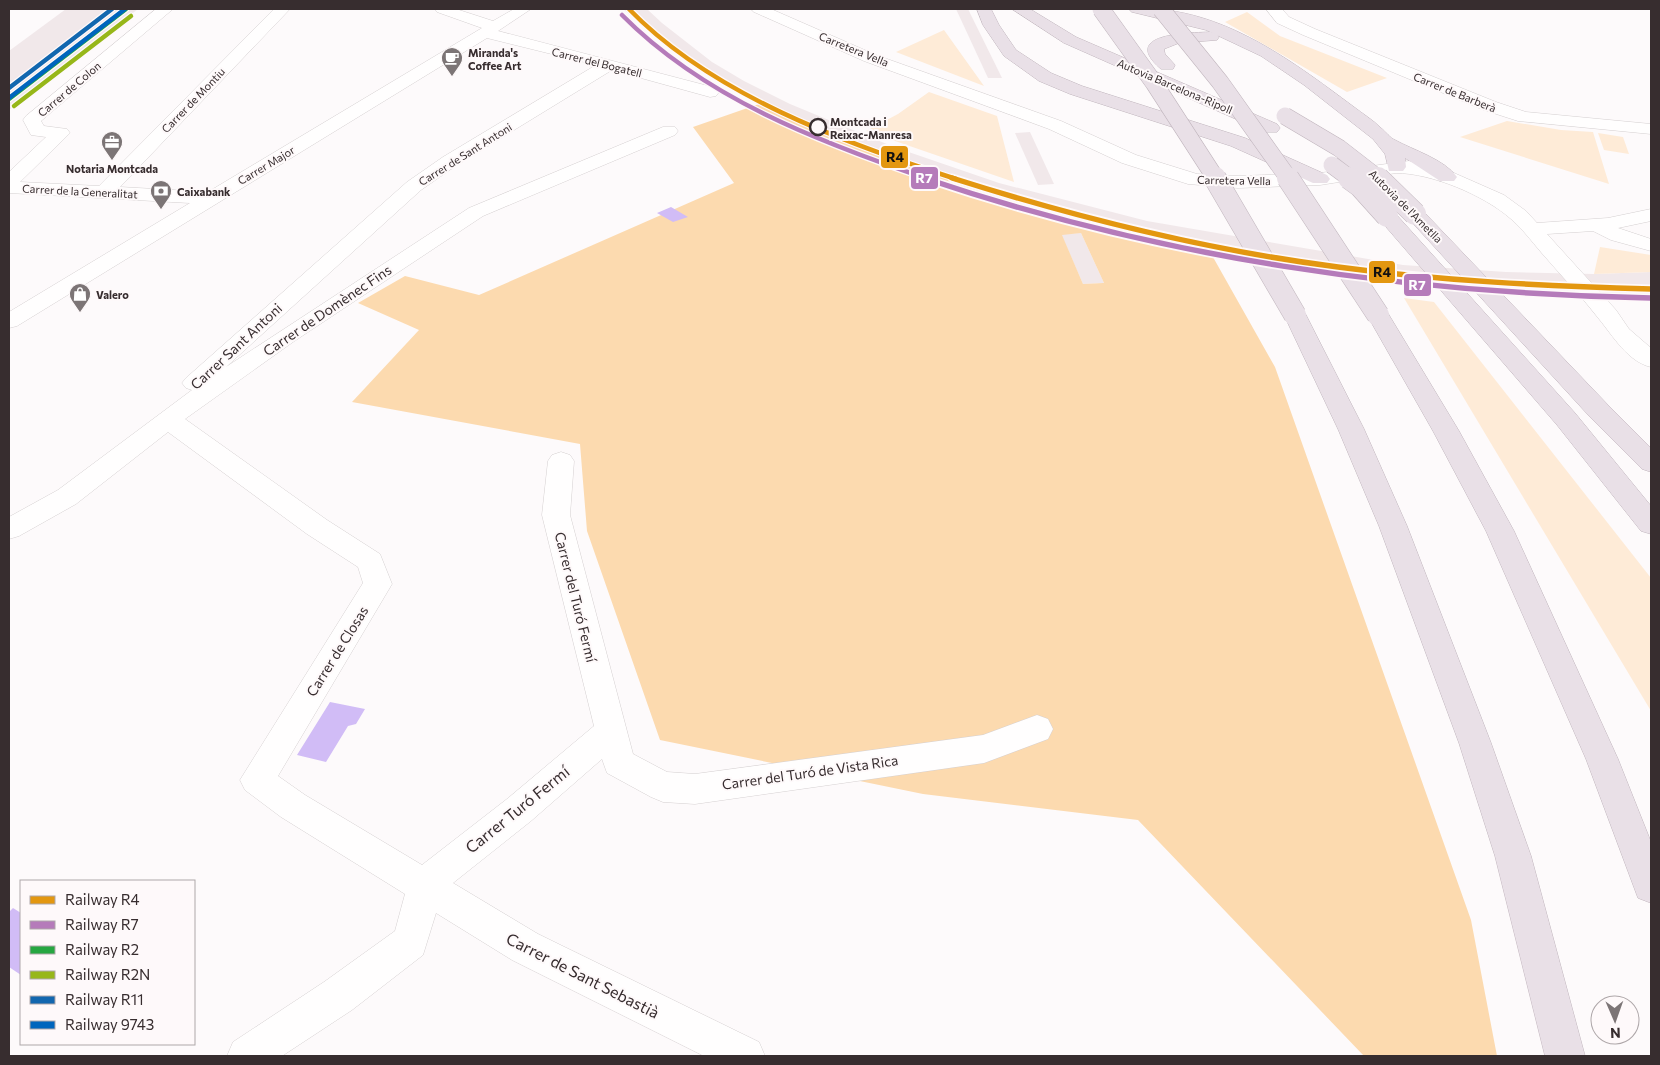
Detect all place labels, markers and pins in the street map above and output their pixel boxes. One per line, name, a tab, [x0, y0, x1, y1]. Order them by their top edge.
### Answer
cafe icon: Miranda's Coffee Art	[440, 46, 464, 77]
place label: Miranda's Coffee Art	[468, 46, 522, 72]
place label: Montcada i Reixac-Manresa	[830, 115, 912, 141]
marker: Montcada i Reixac-Manresa	[809, 118, 827, 136]
office icon: Notaria Montcada	[100, 130, 124, 161]
place label: Notaria Montcada	[66, 162, 158, 175]
bank icon: Caixabank	[149, 179, 173, 210]
place label: Caixabank	[177, 185, 231, 198]
shop icon: Valero	[68, 282, 92, 313]
place label: Valero	[96, 288, 129, 301]

